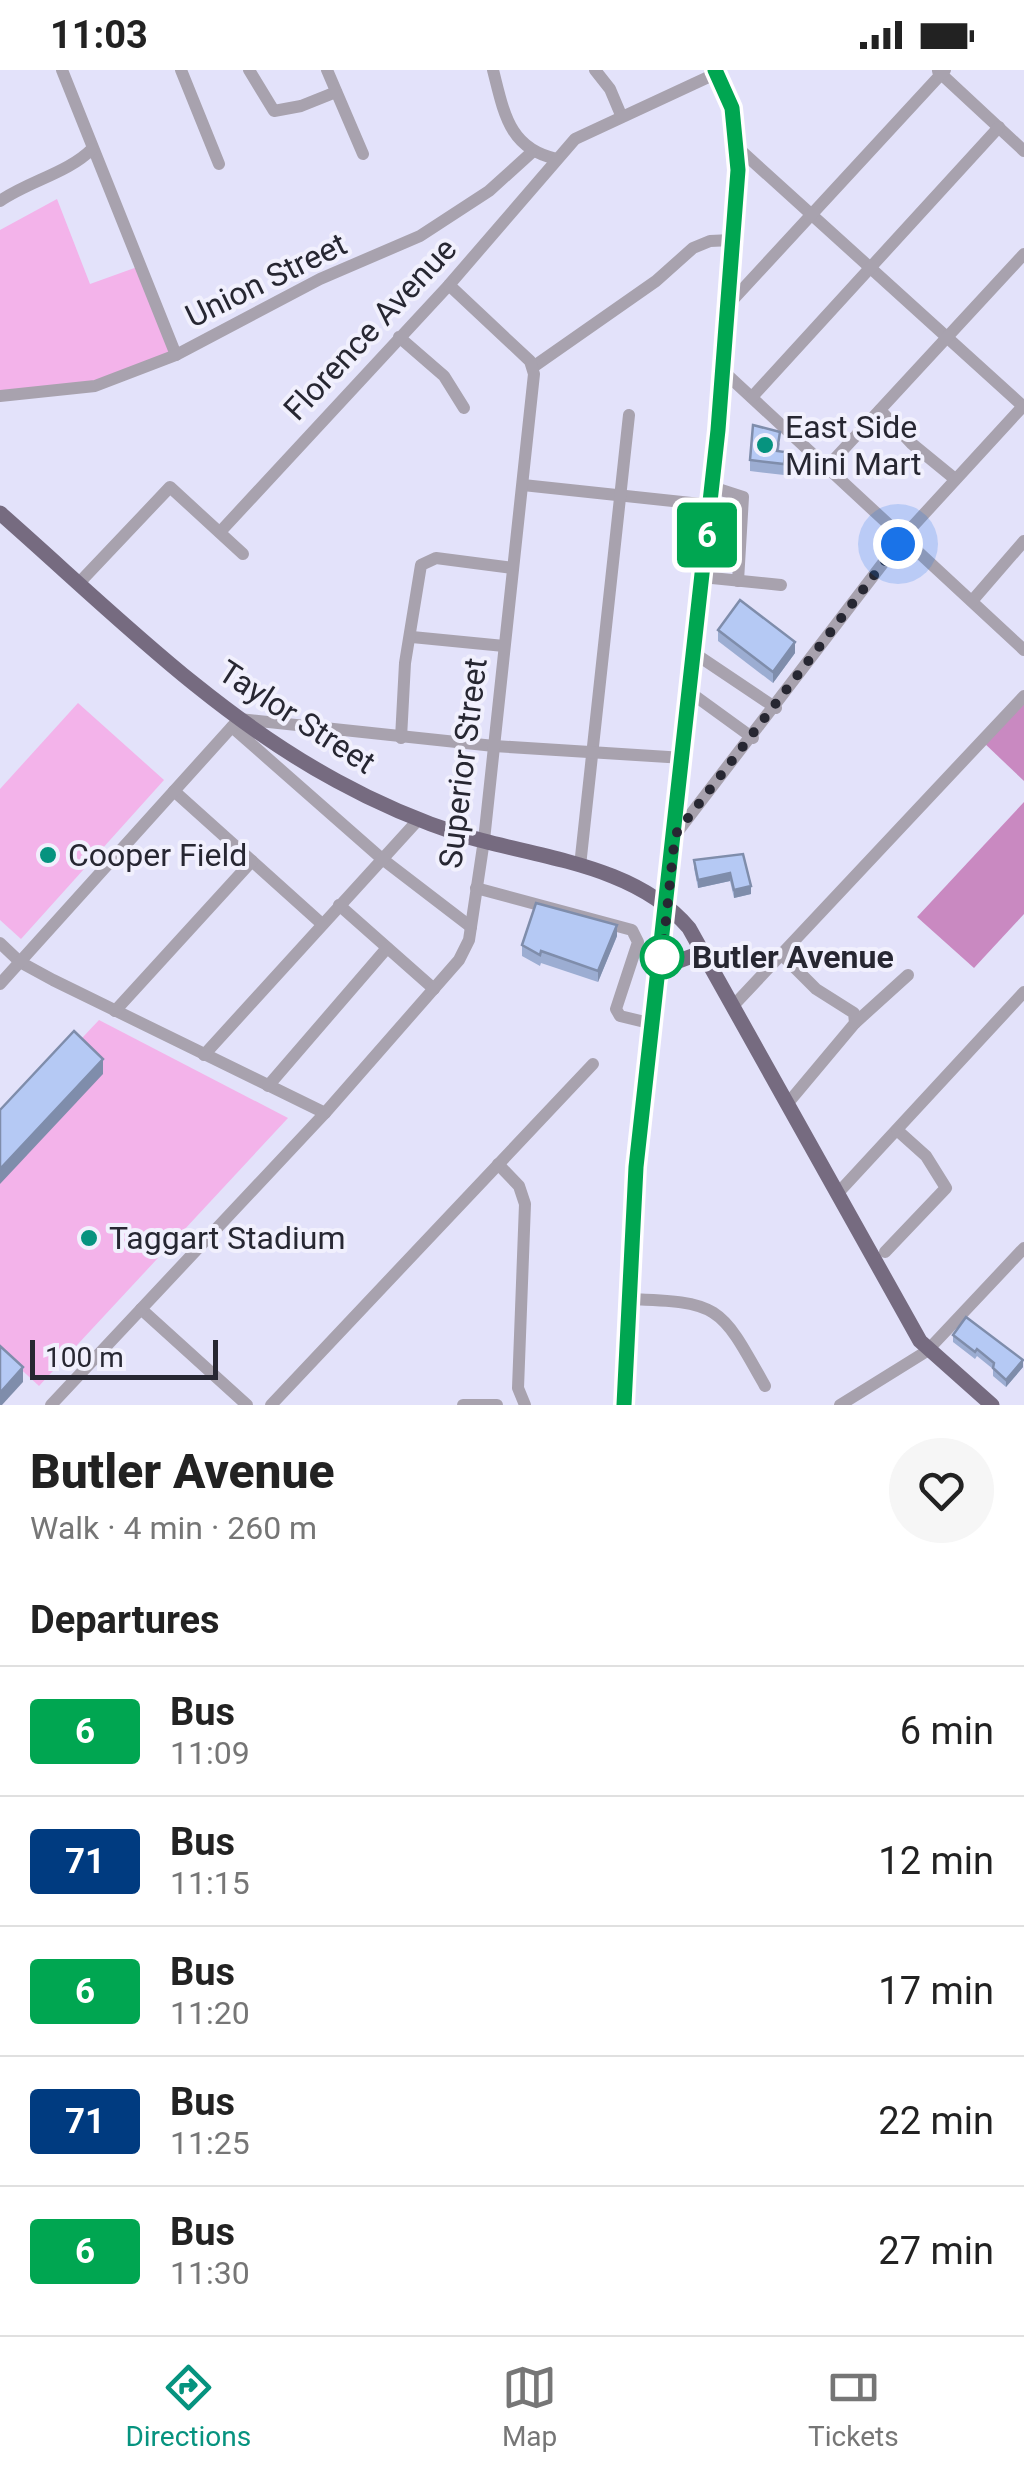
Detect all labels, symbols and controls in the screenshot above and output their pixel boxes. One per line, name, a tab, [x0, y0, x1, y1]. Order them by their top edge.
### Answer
text: 11:03	[50, 13, 148, 57]
street label: Union Street	[179, 225, 353, 335]
street label: Florence Avenue	[276, 230, 464, 428]
place label: East Side Mini Mart	[785, 408, 922, 483]
marker: East Side Mini Mart	[754, 434, 776, 456]
line badge: 6	[674, 502, 740, 568]
text: 6	[697, 515, 717, 556]
your location	[873, 519, 923, 569]
street label: Taylor Street	[212, 652, 382, 782]
street label: Superior Street	[431, 656, 495, 870]
place label: Cooper Field	[68, 836, 247, 874]
marker: Cooper Field	[37, 844, 59, 866]
marker: Butler Avenue	[641, 936, 683, 978]
place label: Butler Avenue	[692, 938, 894, 976]
place label: Taggart Stadium	[109, 1219, 346, 1257]
marker: Taggart Stadium	[78, 1227, 100, 1249]
scale bar	[30, 1335, 218, 1380]
text: 100 m	[45, 1341, 124, 1374]
button: heart	[889, 1438, 994, 1543]
text: Butler Avenue	[30, 1443, 335, 1500]
text: Walk · 4 min · 260 m	[30, 1509, 317, 1547]
text: Departures	[30, 1598, 220, 1642]
text: Bus	[170, 1690, 235, 1734]
text: 6 min	[900, 1709, 994, 1753]
text: 6	[75, 1711, 95, 1752]
text: 11:09	[170, 1734, 250, 1772]
text: Bus	[170, 1820, 235, 1864]
text: 12 min	[878, 1839, 994, 1883]
text: 71	[65, 1841, 105, 1882]
text: 11:15	[170, 1864, 250, 1902]
text: Bus	[170, 1950, 235, 1994]
text: 17 min	[878, 1969, 994, 2013]
text: 6	[75, 1971, 95, 2012]
text: 11:20	[170, 1994, 250, 2032]
text: Bus	[170, 2080, 235, 2124]
text: 22 min	[878, 2099, 994, 2143]
text: 71	[65, 2101, 105, 2142]
text: 11:25	[170, 2124, 250, 2162]
text: Bus	[170, 2210, 235, 2254]
text: 27 min	[878, 2229, 994, 2273]
text: 6	[75, 2231, 95, 2272]
text: 11:30	[170, 2254, 250, 2292]
tab: Directions	[125, 2360, 251, 2453]
tab: Map	[502, 2360, 557, 2453]
tab: Tickets	[808, 2360, 899, 2453]

